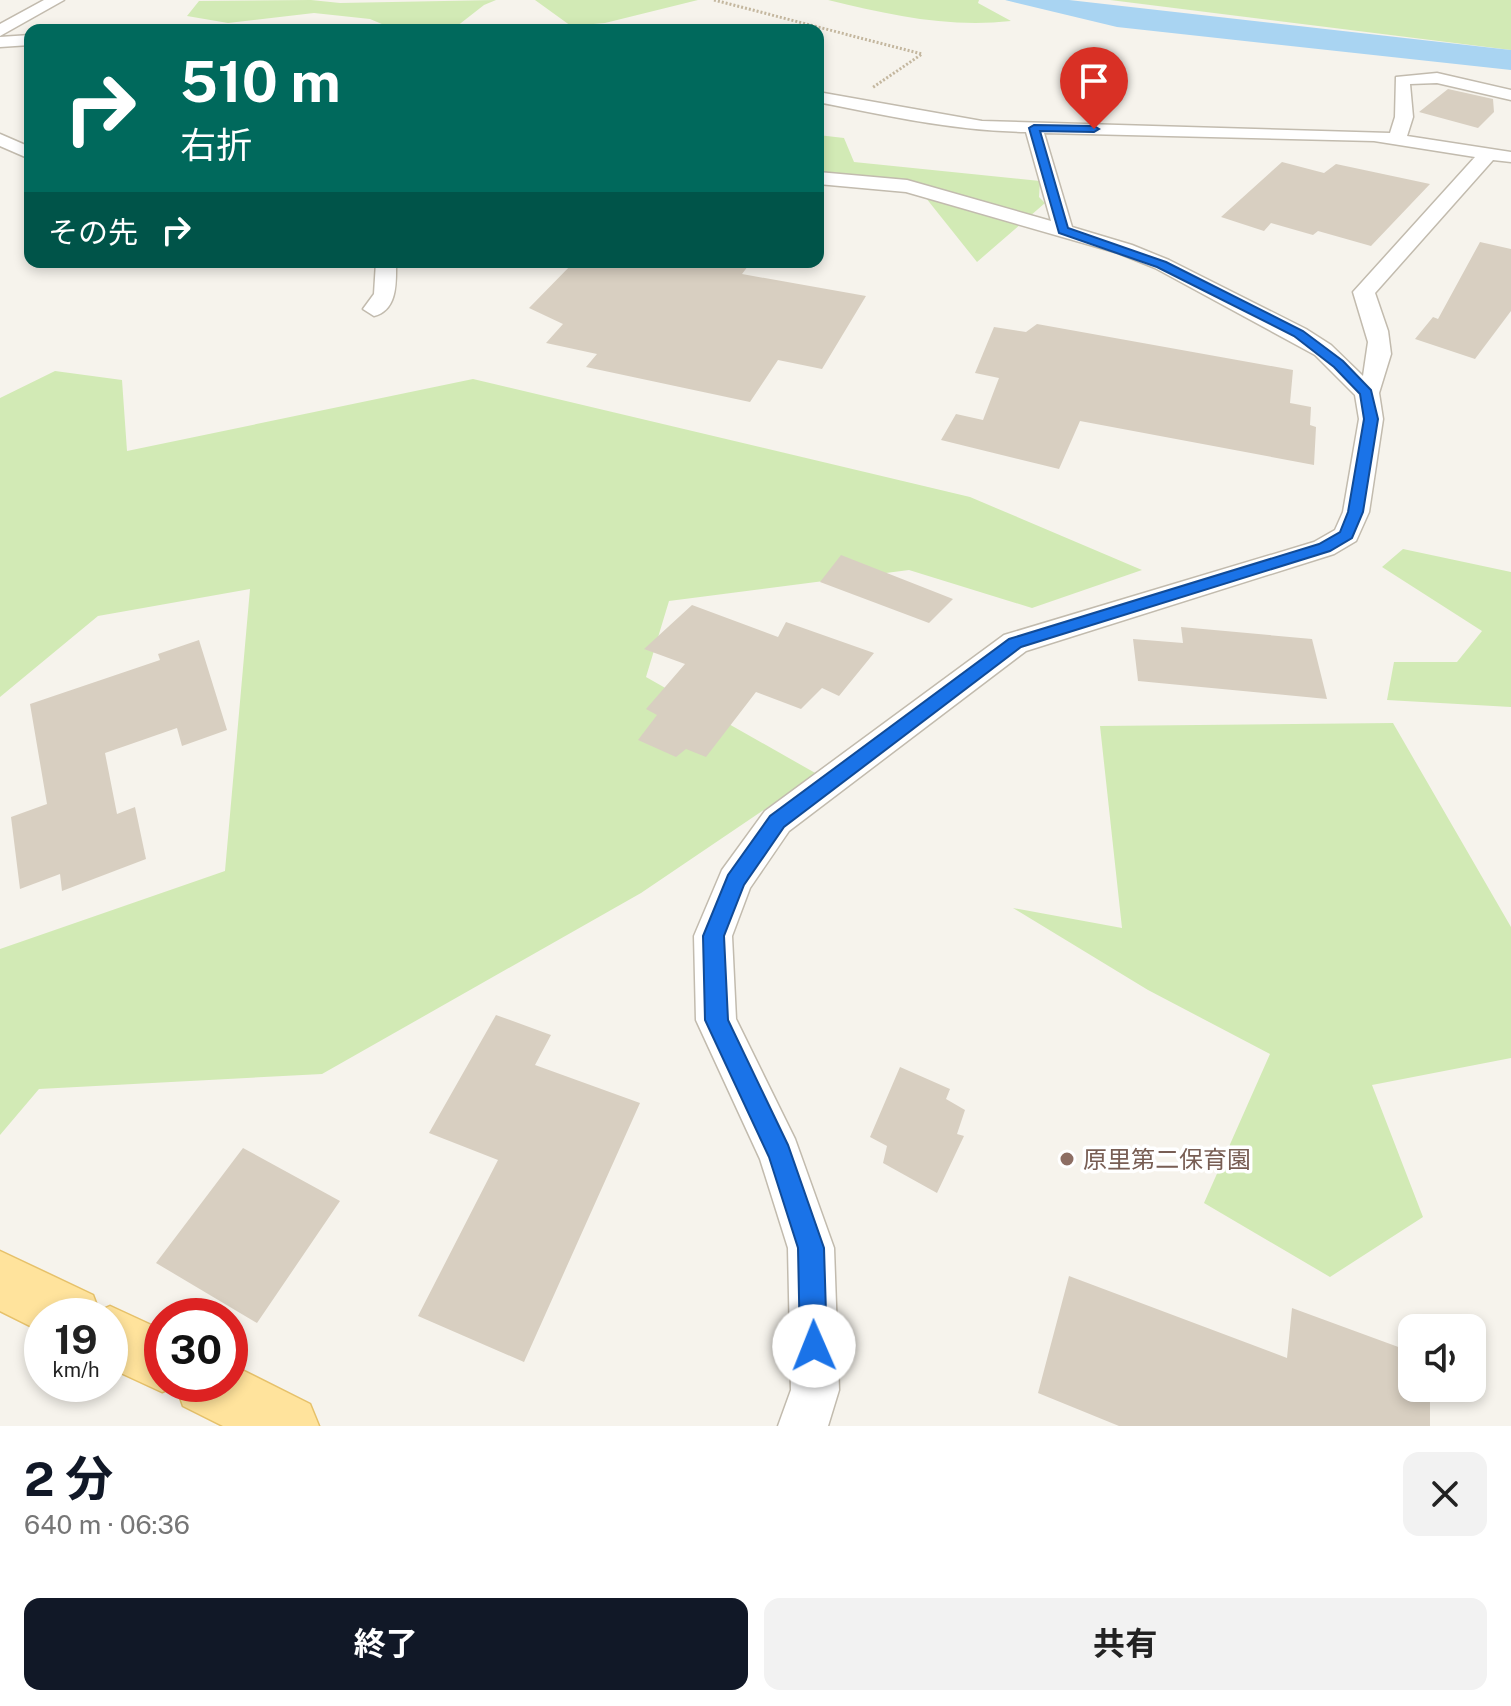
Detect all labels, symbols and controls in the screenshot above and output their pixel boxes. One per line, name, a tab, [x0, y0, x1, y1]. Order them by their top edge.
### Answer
pin	[1060, 47, 1128, 129]
text: 510 m	[180, 49, 341, 115]
icon: right	[48, 56, 152, 160]
icon: arrive	[1072, 59, 1116, 103]
text: 右折	[180, 124, 252, 166]
icon: right	[154, 208, 198, 252]
text: その先	[48, 214, 138, 250]
place label: 原里第二保育園	[1083, 1145, 1251, 1173]
marker: 原里第二保育園	[1058, 1150, 1076, 1168]
speed limit sign: 30	[144, 1298, 248, 1402]
position arrow	[772, 1304, 856, 1388]
map controls	[1398, 1314, 1486, 1402]
button: sound	[1398, 1314, 1486, 1402]
text: 19	[54, 1316, 98, 1363]
text: km/h	[52, 1358, 100, 1382]
text: 2 分	[24, 1450, 113, 1507]
button: close	[1403, 1452, 1487, 1536]
text: 640 m · 06:36	[24, 1509, 190, 1540]
button: 終了	[24, 1598, 748, 1690]
button: 共有	[764, 1598, 1487, 1690]

